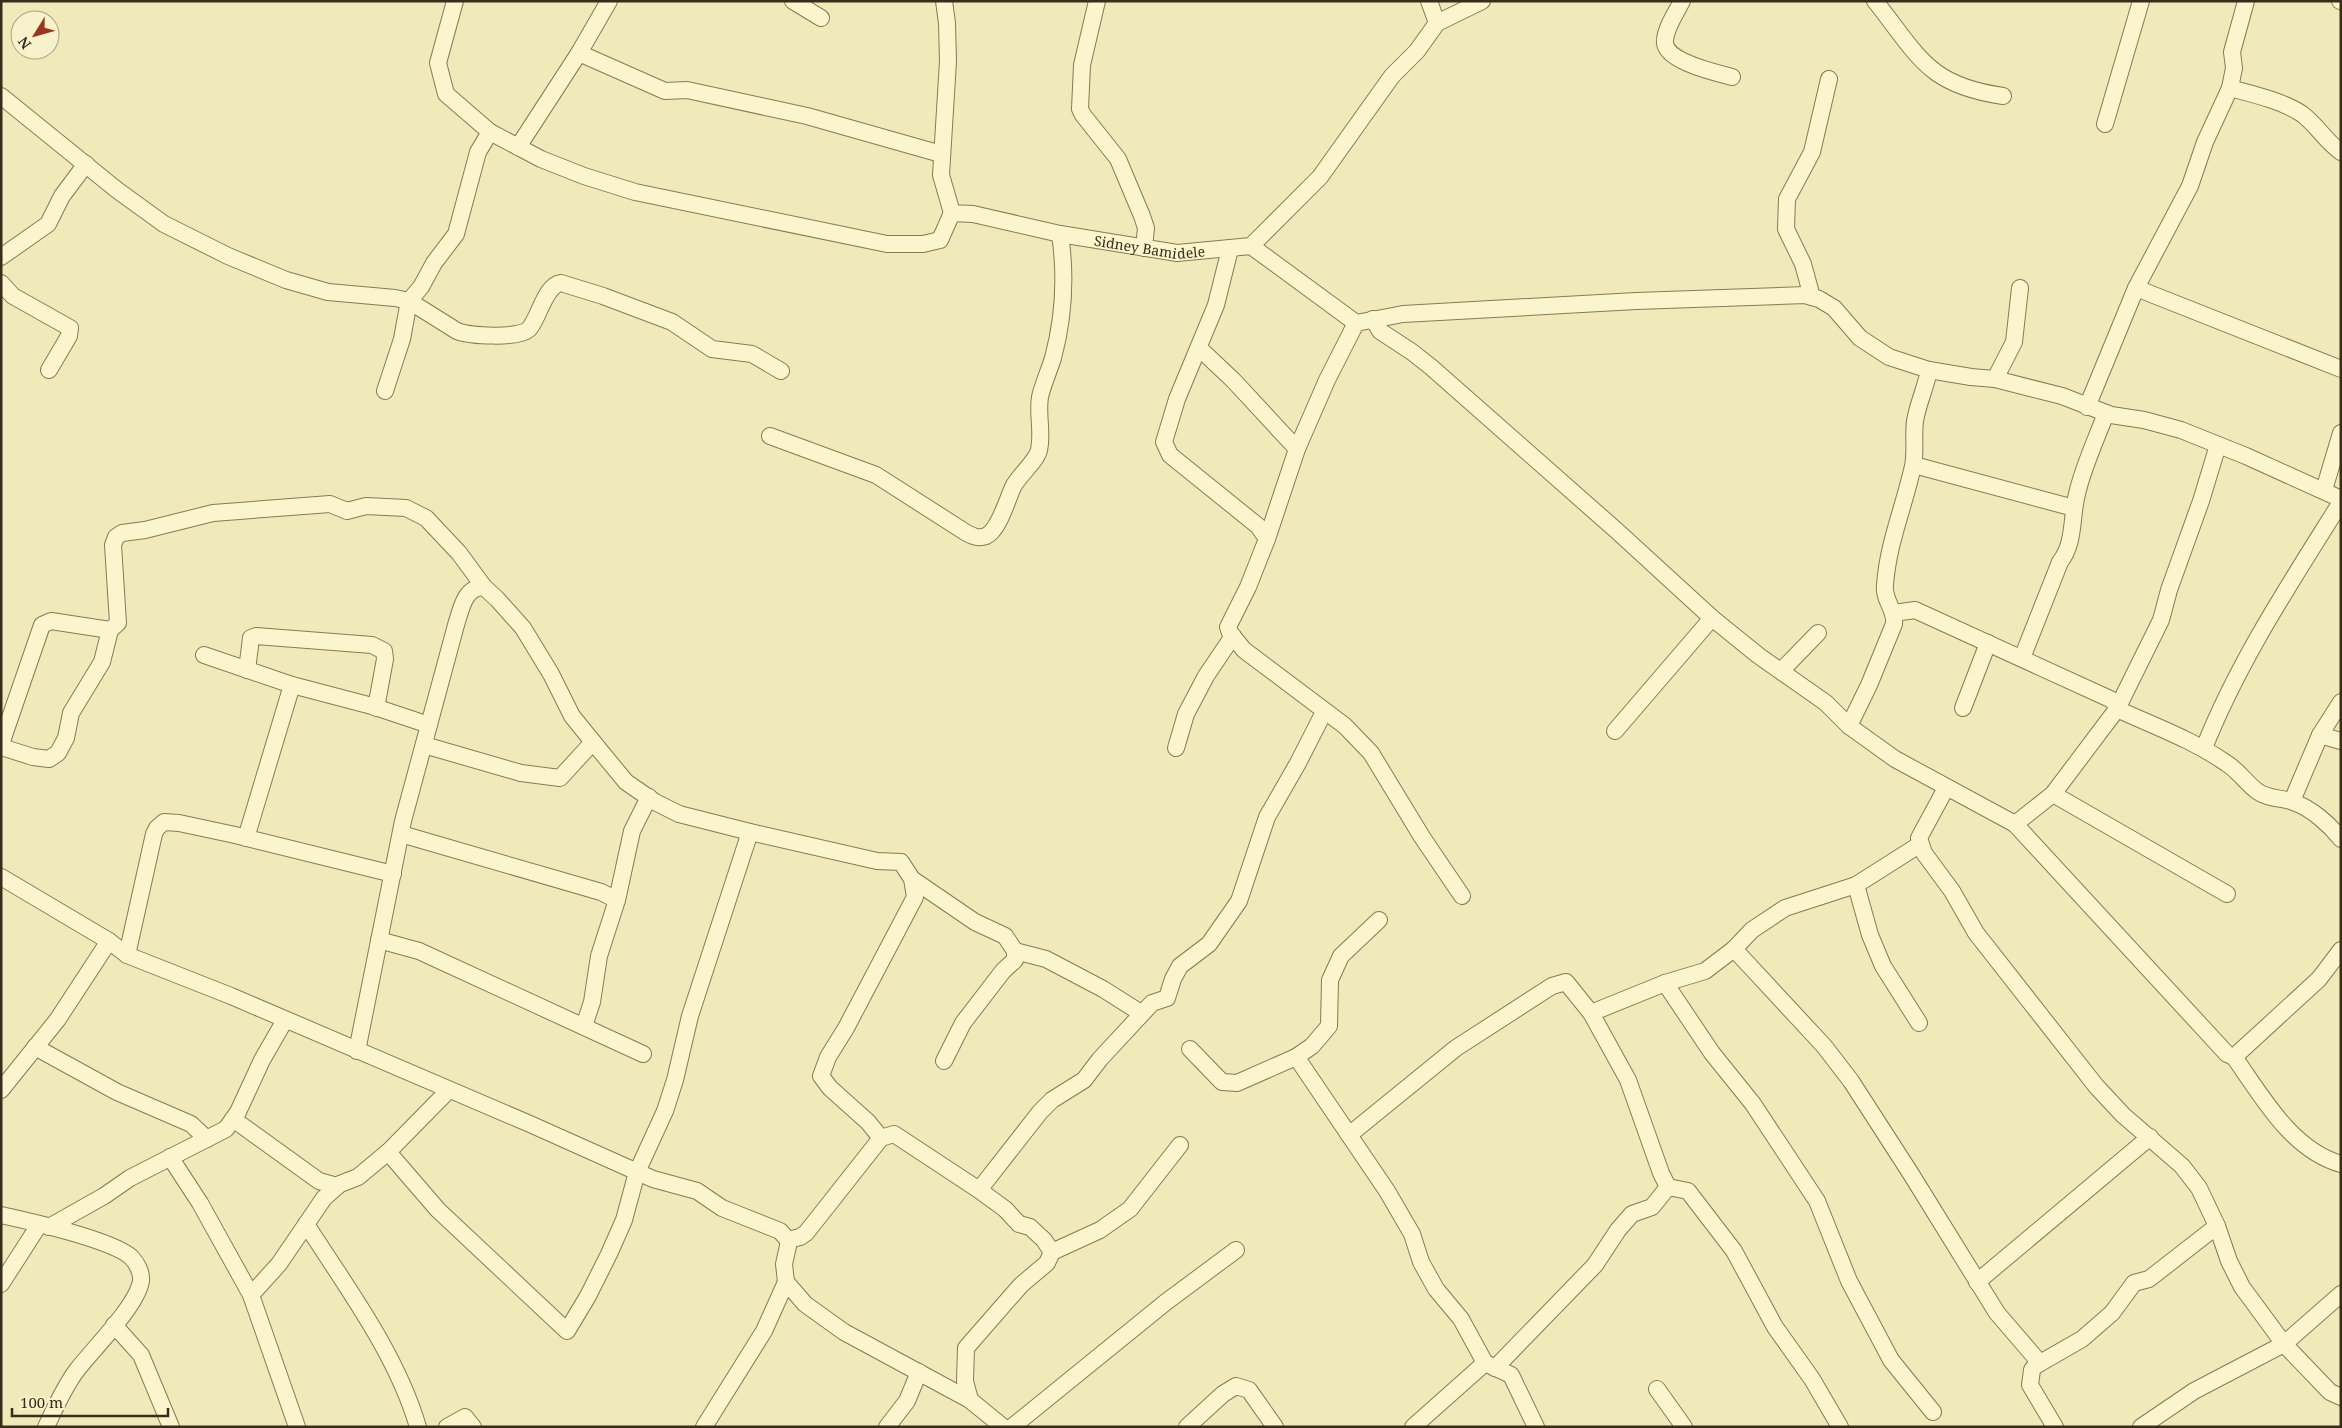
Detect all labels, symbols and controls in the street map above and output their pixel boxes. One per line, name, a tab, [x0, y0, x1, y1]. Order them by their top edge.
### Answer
north arrow	[10, 10, 60, 60]
text: N	[13, 33, 35, 53]
street label: Sidney Bamidele	[1093, 230, 1206, 262]
scale bar	[12, 1386, 169, 1418]
text: 100 m	[20, 1392, 63, 1412]

